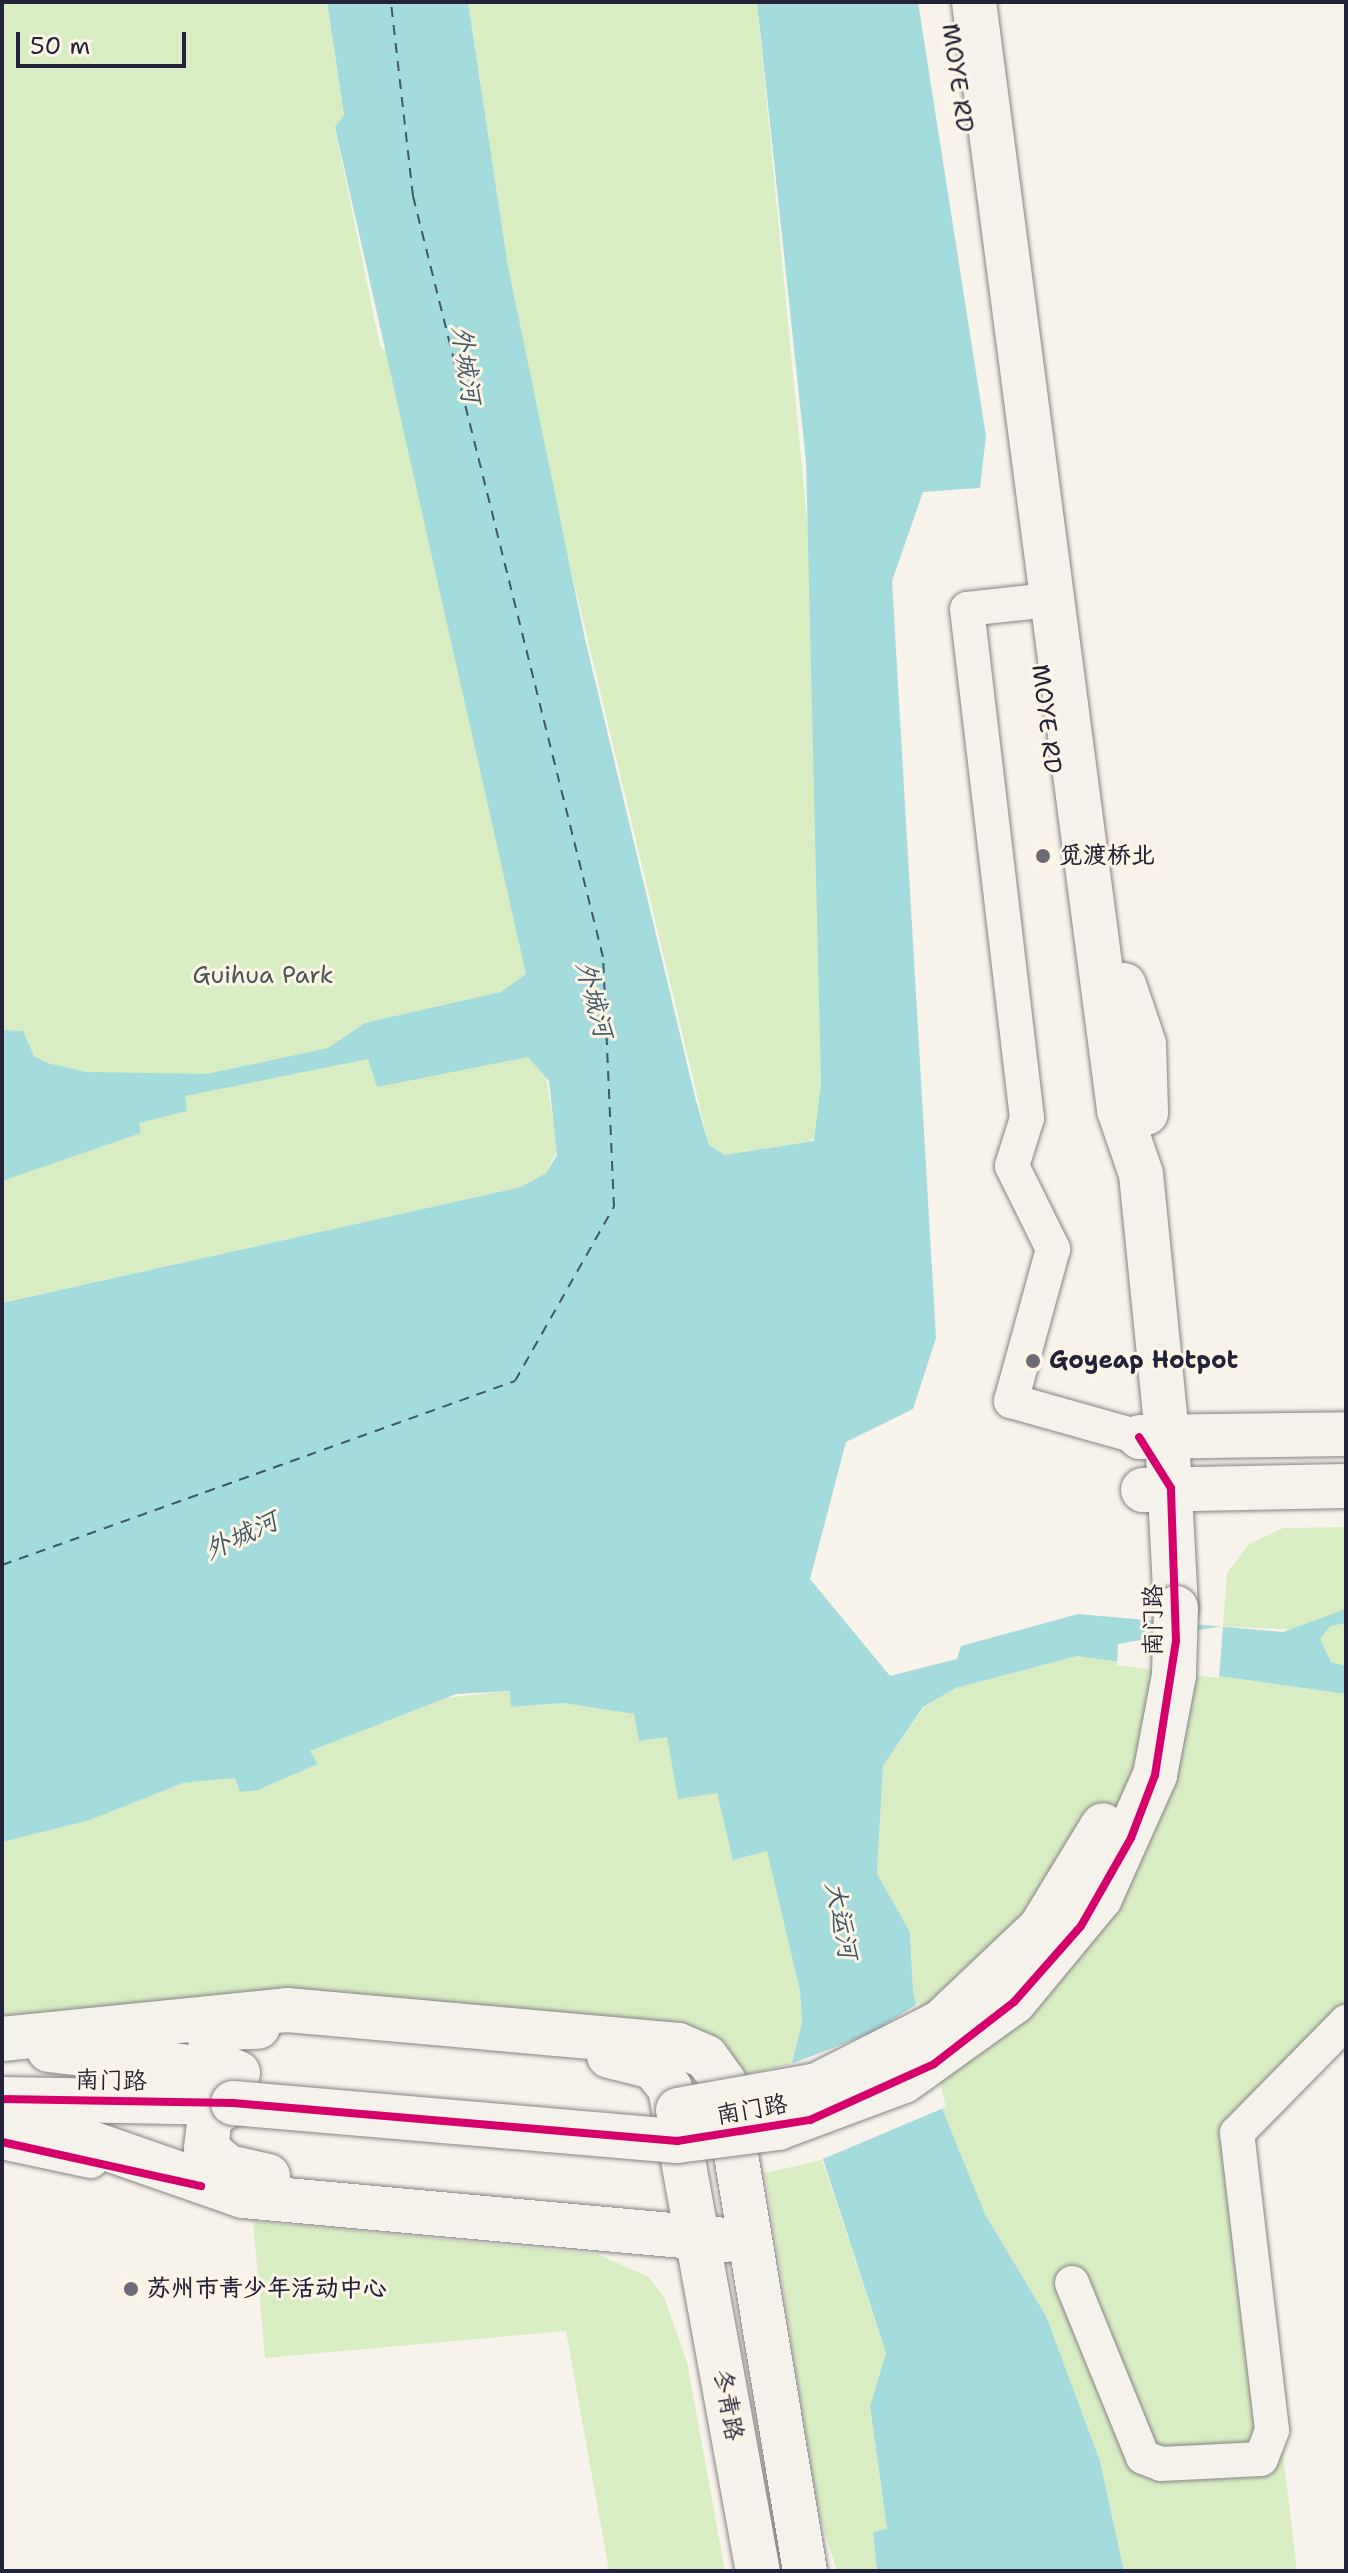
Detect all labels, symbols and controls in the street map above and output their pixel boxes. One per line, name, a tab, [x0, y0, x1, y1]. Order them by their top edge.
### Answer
scale bar	[20, 16, 190, 66]
street label: MOYE RD	[935, 22, 979, 134]
text: 50 m	[30, 30, 90, 62]
water label: 外城河	[446, 323, 488, 405]
street label: MOYE RD	[1025, 663, 1067, 775]
place label: 觅渡桥北	[1059, 842, 1155, 870]
marker: 觅渡桥北	[1034, 847, 1052, 865]
water label: 外城河	[570, 957, 620, 1041]
park label: Guihua Park	[192, 962, 334, 990]
place label: Goyeap Hotpot	[1049, 1347, 1238, 1375]
marker: Goyeap Hotpot	[1024, 1352, 1042, 1370]
water label: 外城河	[199, 1504, 283, 1566]
street label: 南门路	[1140, 1584, 1168, 1656]
water label: 大运河	[819, 1879, 865, 1961]
street label: 南门路	[75, 2066, 147, 2096]
street label: 南门路	[714, 2090, 790, 2130]
place label: 苏州市青少年活动中心	[147, 2275, 387, 2303]
marker: 苏州市青少年活动中心	[122, 2280, 140, 2298]
street label: 冬青路	[708, 2367, 748, 2443]

